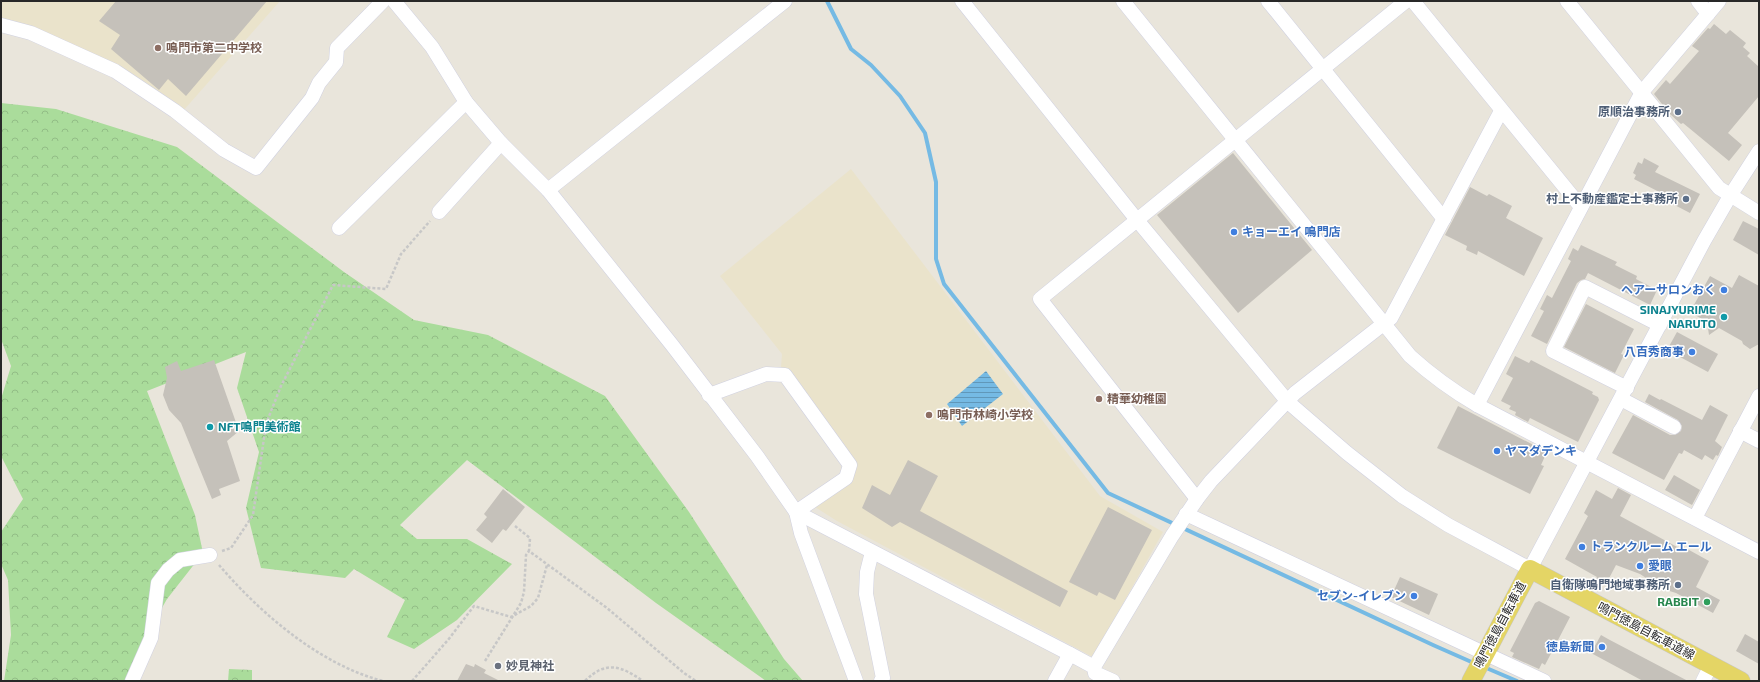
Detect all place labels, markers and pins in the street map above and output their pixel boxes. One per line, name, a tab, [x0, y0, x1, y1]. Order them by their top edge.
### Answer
place label: 鳴門市第二中学校	[166, 40, 262, 54]
marker: 鳴門市第二中学校	[153, 43, 163, 53]
place label: 原順治事務所	[1598, 104, 1670, 118]
marker: 原順治事務所	[1673, 107, 1683, 117]
place label: 村上不動産鑑定士事務所	[1546, 191, 1678, 205]
marker: 村上不動産鑑定士事務所	[1681, 194, 1691, 204]
place label: キョーエイ 鳴門店	[1242, 224, 1341, 238]
marker: キョーエイ 鳴門店	[1229, 227, 1239, 237]
place label: ヘアーサロンおく	[1621, 282, 1716, 296]
marker: ヘアーサロンおく	[1719, 285, 1729, 295]
place label: SINAJYURIME NARUTO	[1640, 302, 1716, 330]
marker: SINAJYURIME NARUTO	[1719, 312, 1729, 322]
place label: 八百秀商事	[1624, 344, 1684, 358]
marker: 八百秀商事	[1687, 347, 1697, 357]
place label: 精華幼稚園	[1107, 391, 1167, 405]
marker: 精華幼稚園	[1094, 394, 1104, 404]
place label: 鳴門市林崎小学校	[937, 407, 1033, 421]
marker: 鳴門市林崎小学校	[924, 410, 934, 420]
place label: NFT鳴門美術館	[218, 419, 301, 433]
marker: NFT鳴門美術館	[205, 422, 215, 432]
place label: ヤマダデンキ	[1505, 443, 1577, 457]
marker: ヤマダデンキ	[1492, 446, 1502, 456]
place label: トランクルーム エール	[1590, 539, 1712, 553]
marker: トランクルーム エール	[1577, 542, 1587, 552]
place label: 愛眼	[1648, 558, 1672, 572]
marker: 愛眼	[1635, 561, 1645, 571]
place label: 自衛隊鳴門地域事務所	[1550, 577, 1670, 591]
marker: 自衛隊鳴門地域事務所	[1673, 580, 1683, 590]
place label: セブン-イレブン	[1317, 588, 1406, 602]
marker: セブン-イレブン	[1409, 591, 1419, 601]
place label: RABBIT	[1657, 594, 1700, 608]
marker: RABBIT	[1702, 597, 1712, 607]
place label: 徳島新聞	[1546, 639, 1594, 653]
marker: 徳島新聞	[1597, 642, 1607, 652]
place label: 妙見神社	[506, 658, 554, 672]
marker: 妙見神社	[493, 661, 503, 671]

